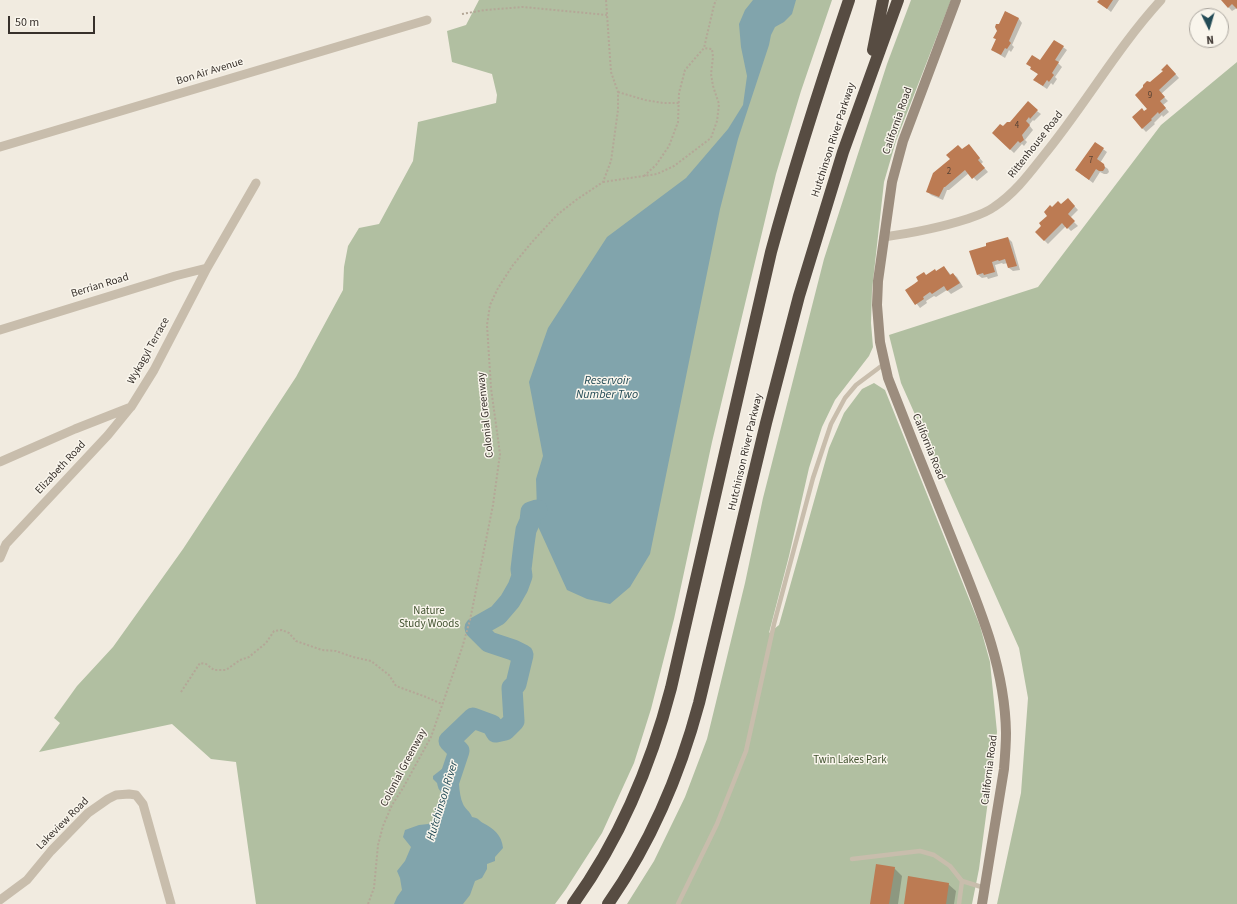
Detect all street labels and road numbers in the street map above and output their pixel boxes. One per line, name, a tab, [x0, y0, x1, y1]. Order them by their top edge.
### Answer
street label: Bon Air Avenue	[175, 56, 245, 88]
street label: Hutchinson River Parkway	[809, 81, 859, 199]
street label: California Road	[880, 86, 916, 156]
street label: Rittenhouse Road	[1006, 109, 1066, 181]
street label: Berrian Road	[70, 271, 130, 301]
street label: Wykagyl Terrace	[125, 315, 173, 387]
street label: Colonial Greenway	[475, 371, 497, 459]
street label: Hutchinson River Parkway	[726, 392, 766, 512]
street label: California Road	[909, 412, 947, 482]
street label: Elizabeth Road	[33, 439, 89, 497]
street label: Colonial Greenway	[378, 727, 430, 809]
street label: California Road	[979, 734, 1001, 806]
street label: Lakeview Road	[34, 795, 92, 853]

